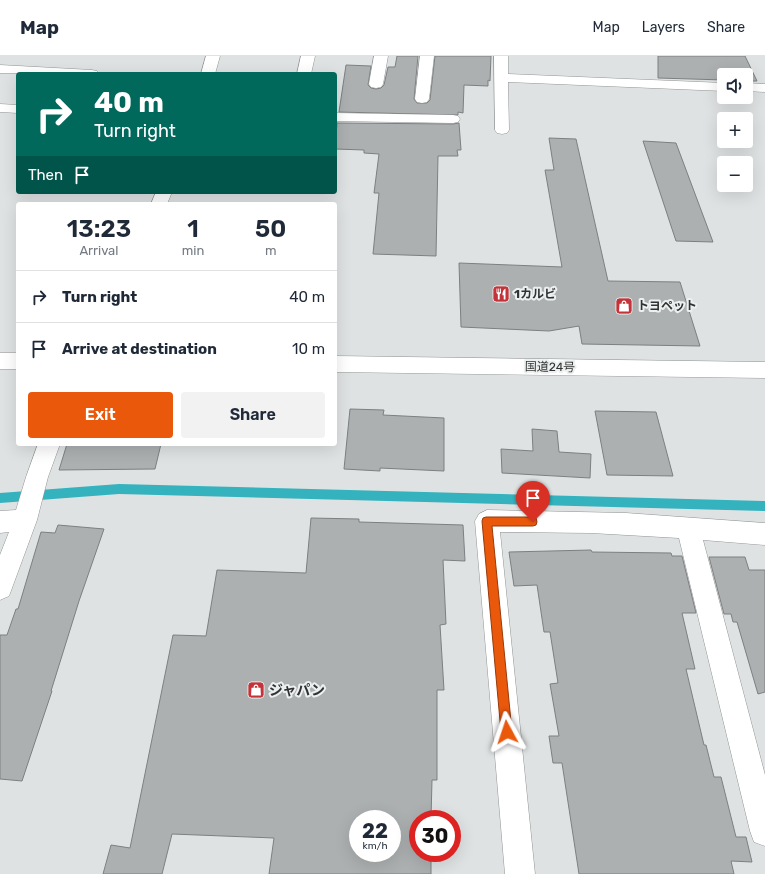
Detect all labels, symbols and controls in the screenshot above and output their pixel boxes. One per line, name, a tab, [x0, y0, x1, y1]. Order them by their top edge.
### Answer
text: Map	[20, 16, 59, 39]
text: Map	[593, 19, 620, 36]
text: Layers	[642, 19, 685, 36]
text: Share	[707, 19, 745, 36]
map controls	[717, 68, 753, 192]
button: sound	[717, 68, 753, 104]
text: 40 m	[94, 86, 164, 119]
icon: right	[28, 88, 80, 140]
button: +	[717, 112, 753, 148]
text: Turn right	[94, 120, 176, 142]
button: −	[717, 156, 753, 192]
icon: arrive	[71, 164, 93, 186]
text: Then	[28, 166, 63, 184]
text: 13:23	[67, 215, 131, 243]
text: 1	[187, 215, 199, 243]
text: 50	[255, 215, 286, 243]
text: Arrival	[79, 243, 118, 258]
text: min	[182, 243, 204, 258]
text: m	[265, 243, 276, 258]
restaurant icon: 1カルビ	[491, 284, 511, 304]
icon: right	[28, 286, 50, 308]
place label: 1カルビ	[514, 287, 556, 301]
text: Turn right	[62, 288, 137, 306]
text: 40 m	[289, 288, 325, 306]
shop icon: トヨペット	[614, 296, 634, 316]
place label: トヨペット	[637, 299, 697, 313]
icon: arrive	[28, 338, 50, 360]
text: Arrive at destination	[62, 340, 217, 358]
text: 10 m	[292, 340, 325, 358]
street label: 国道24号	[525, 360, 575, 374]
button: Exit	[28, 392, 173, 438]
button: Share	[181, 392, 325, 438]
pin	[516, 481, 550, 522]
icon: arrive	[522, 487, 544, 509]
shop icon: ジャパン	[246, 680, 266, 700]
place label: ジャパン	[269, 682, 325, 699]
position arrow	[486, 711, 528, 753]
speed limit sign: 30	[409, 810, 461, 862]
text: 22	[362, 819, 388, 843]
text: km/h	[363, 840, 387, 852]

